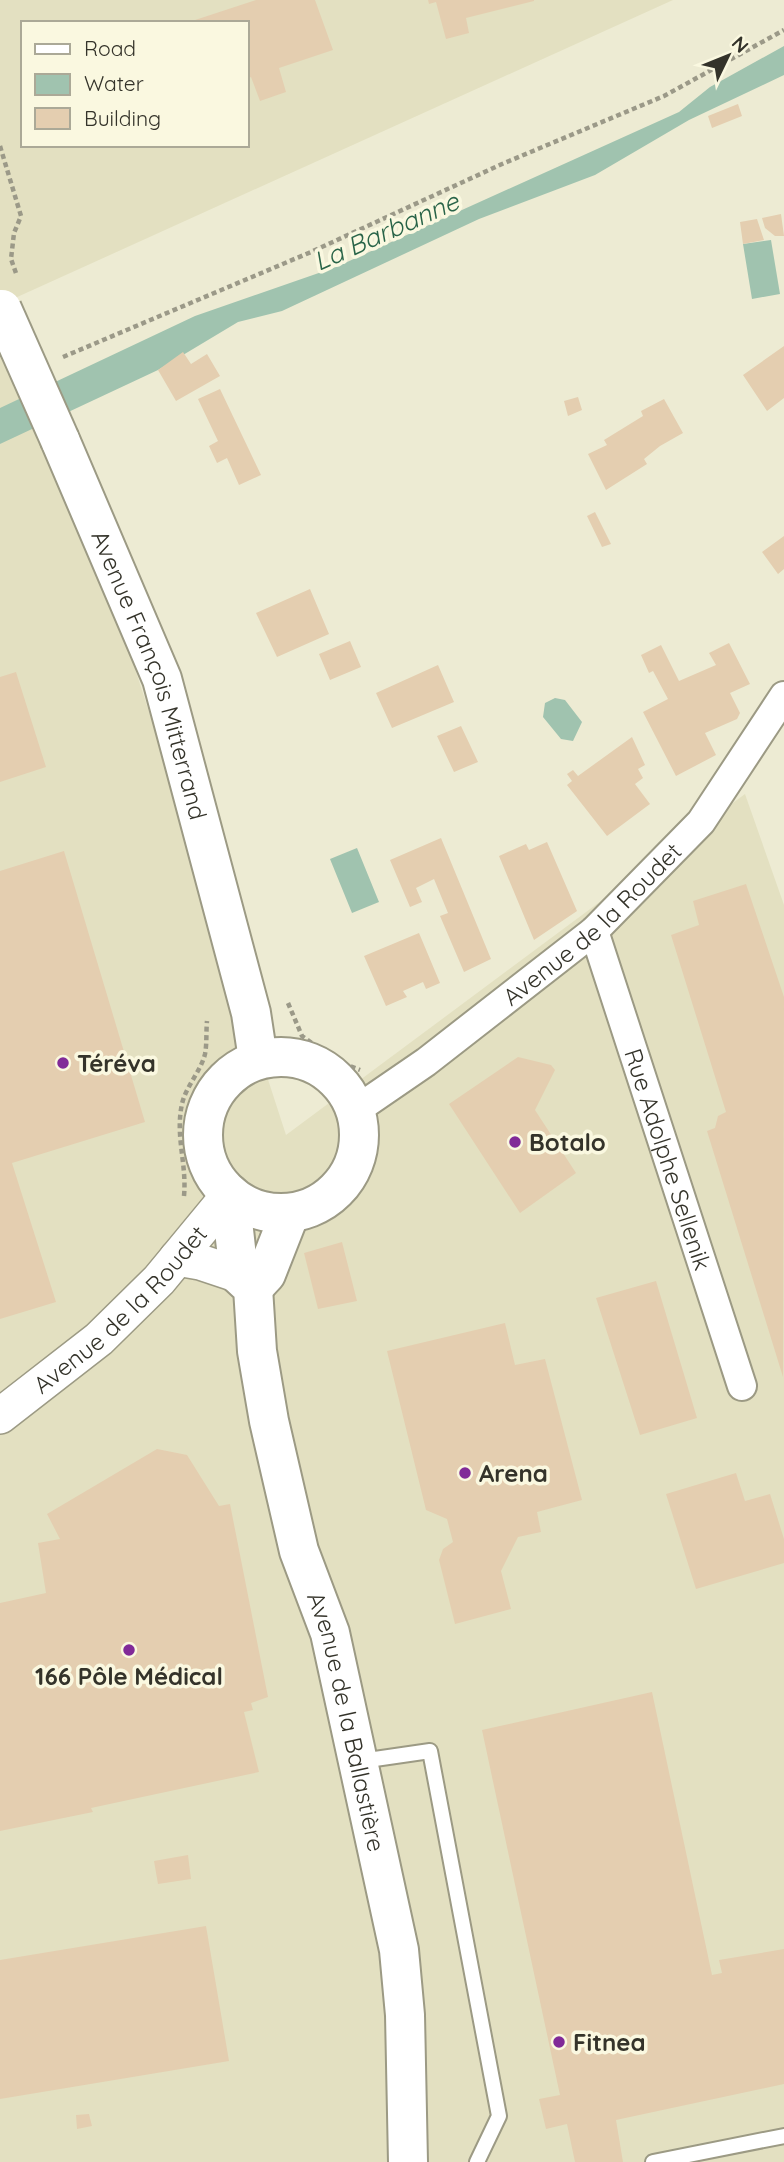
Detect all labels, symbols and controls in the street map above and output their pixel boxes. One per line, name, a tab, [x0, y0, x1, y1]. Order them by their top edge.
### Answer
legend	[21, 21, 248, 147]
north arrow	[693, 21, 763, 91]
text: N	[727, 31, 754, 58]
text: Road	[84, 35, 136, 61]
text: Water	[84, 70, 144, 96]
text: Building	[84, 105, 161, 131]
water label: La Barbanne	[308, 184, 465, 278]
street label: Avenue François Mitterrand	[85, 526, 214, 823]
street label: Avenue de la Roudet	[496, 836, 688, 1012]
street label: Rue Adolphe Sellenik	[618, 1045, 718, 1274]
place label: Téréva	[77, 1048, 156, 1078]
marker: Téréva	[55, 1055, 71, 1071]
place label: Botalo	[529, 1127, 606, 1157]
marker: Botalo	[507, 1134, 523, 1150]
street label: Avenue de la Roudet	[27, 1219, 213, 1400]
place label: Arena	[479, 1458, 548, 1488]
marker: Arena	[457, 1465, 473, 1481]
street label: Avenue de la Ballastière	[301, 1588, 392, 1854]
marker: 166 Pôle Médical	[121, 1642, 137, 1658]
place label: 166 Pôle Médical	[35, 1661, 223, 1691]
place label: Fitnea	[573, 2027, 646, 2057]
marker: Fitnea	[551, 2034, 567, 2050]

